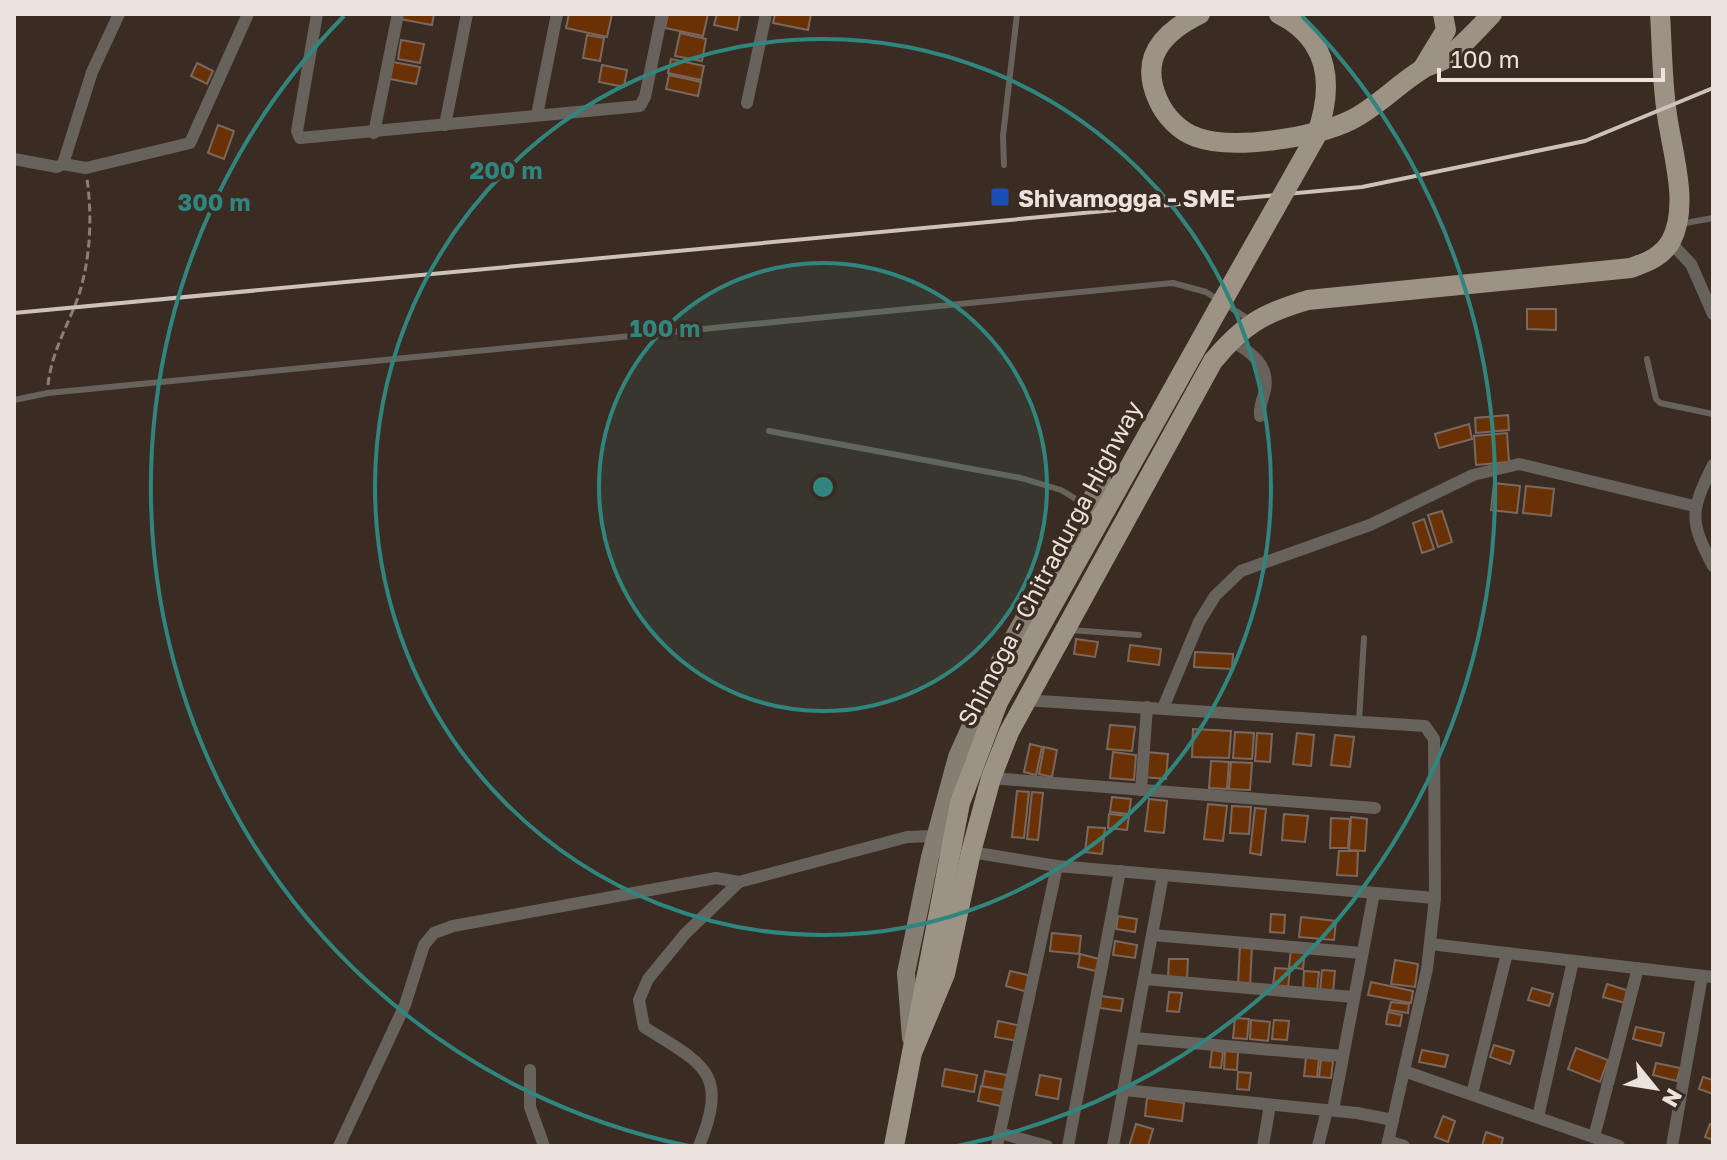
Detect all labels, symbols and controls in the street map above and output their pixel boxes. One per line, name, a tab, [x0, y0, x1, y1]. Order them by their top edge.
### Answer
scale bar	[1439, 32, 1663, 82]
text: 100 m	[1451, 44, 1520, 73]
text: 200 m	[470, 155, 542, 184]
place label: Shivamogga - SME	[1018, 183, 1235, 212]
marker: Shivamogga - SME	[989, 186, 1011, 208]
text: 300 m	[178, 187, 250, 216]
text: 100 m	[630, 313, 700, 342]
street label: Shimoga - Chitradurga Highway	[951, 396, 1147, 730]
centre of rings	[809, 473, 837, 501]
north arrow	[1615, 1048, 1695, 1128]
text: N	[1657, 1084, 1689, 1112]

